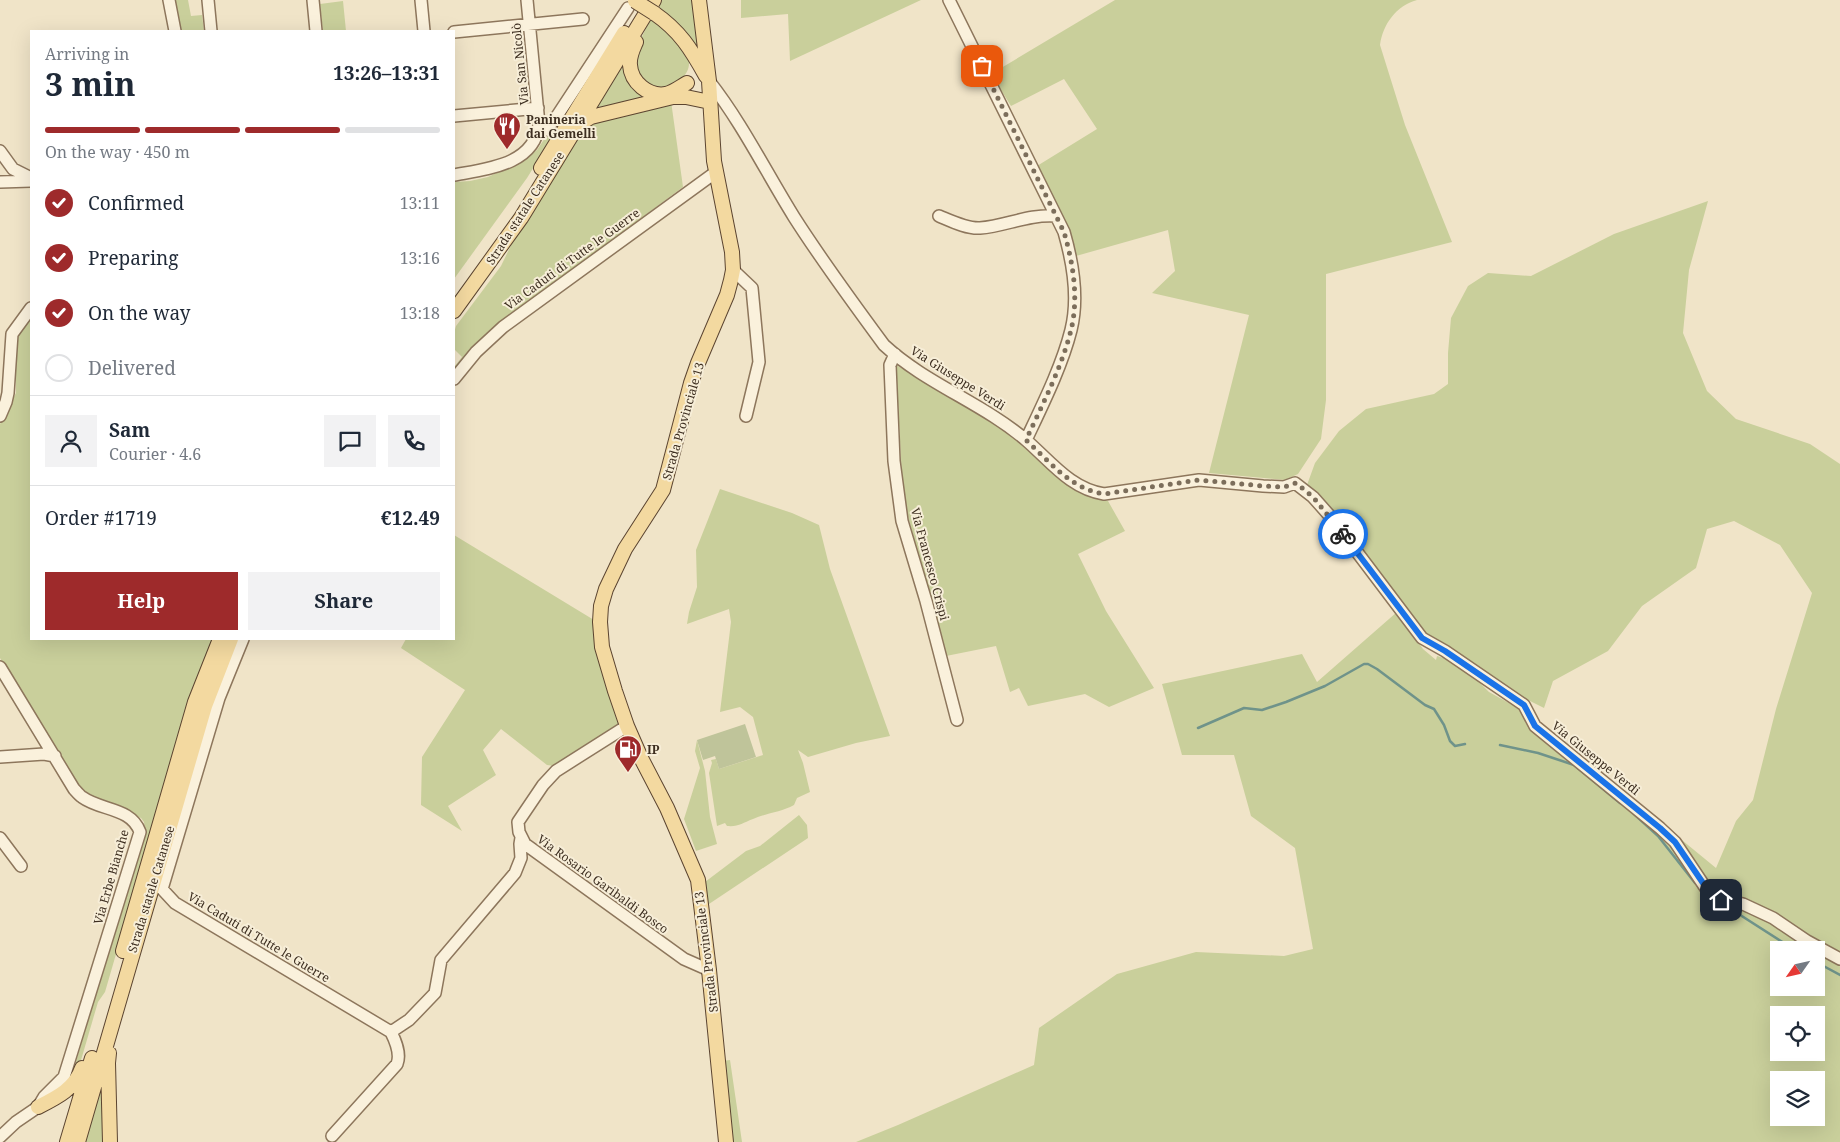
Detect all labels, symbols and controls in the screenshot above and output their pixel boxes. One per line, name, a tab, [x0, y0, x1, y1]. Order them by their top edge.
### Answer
street label: Via San Nicolò	[507, 22, 533, 106]
text: Arriving in	[45, 43, 129, 65]
pin	[961, 45, 1003, 87]
icon: bag	[968, 52, 996, 80]
text: 13:26–13:31	[333, 60, 440, 86]
text: 3 min	[45, 62, 136, 105]
restaurant icon: Panineria dai Gemelli	[492, 111, 522, 150]
place label: Panineria dai Gemelli	[526, 111, 597, 142]
text: On the way · 450 m	[45, 141, 190, 163]
street label: Strada statale Catanese	[482, 148, 568, 268]
icon: check	[45, 189, 73, 217]
text: Confirmed	[88, 190, 184, 216]
text: 13:11	[400, 192, 440, 214]
street label: Via Caduti di Tutte le Guerre	[501, 204, 643, 314]
icon: check	[45, 244, 73, 272]
text: Preparing	[88, 245, 178, 271]
text: 13:16	[400, 247, 440, 269]
icon: check	[45, 299, 73, 327]
text: On the way	[88, 300, 191, 326]
text: 13:18	[400, 302, 440, 324]
street label: Via Giuseppe Verdi	[907, 342, 1009, 414]
text: Delivered	[88, 355, 176, 381]
street label: Strada Provinciale 13	[658, 360, 708, 482]
button: person	[45, 415, 97, 467]
button: chat	[324, 415, 376, 467]
button: phone	[388, 415, 440, 467]
text: Sam	[109, 417, 150, 443]
text: Courier · 4.6	[109, 443, 201, 465]
text: Order #1719	[45, 505, 157, 531]
text: €12.49	[381, 505, 440, 531]
street label: Via Francesco Crispi	[907, 506, 953, 622]
courier	[1318, 509, 1368, 559]
icon: bike	[1329, 520, 1357, 548]
button: Help	[45, 572, 238, 630]
button: Share	[248, 572, 440, 630]
street label: Via Giuseppe Verdi	[1548, 717, 1644, 799]
fuel station icon: IP	[613, 734, 643, 773]
place label: IP	[647, 741, 660, 758]
street label: Strada statale Catanese	[124, 823, 178, 955]
street label: Via Erbe Bianche	[89, 828, 133, 926]
street label: Via Rosario Garibaldi Bosco	[534, 831, 672, 937]
pin	[1700, 879, 1742, 921]
icon: home	[1707, 886, 1735, 914]
street label: Via Caduti di Tutte le Guerre	[185, 888, 333, 986]
street label: Strada Provinciale 13	[690, 890, 722, 1013]
north arrow	[1770, 941, 1825, 996]
map controls	[1770, 941, 1825, 1126]
button: locate	[1770, 1006, 1825, 1061]
button: layers	[1770, 1071, 1825, 1126]

